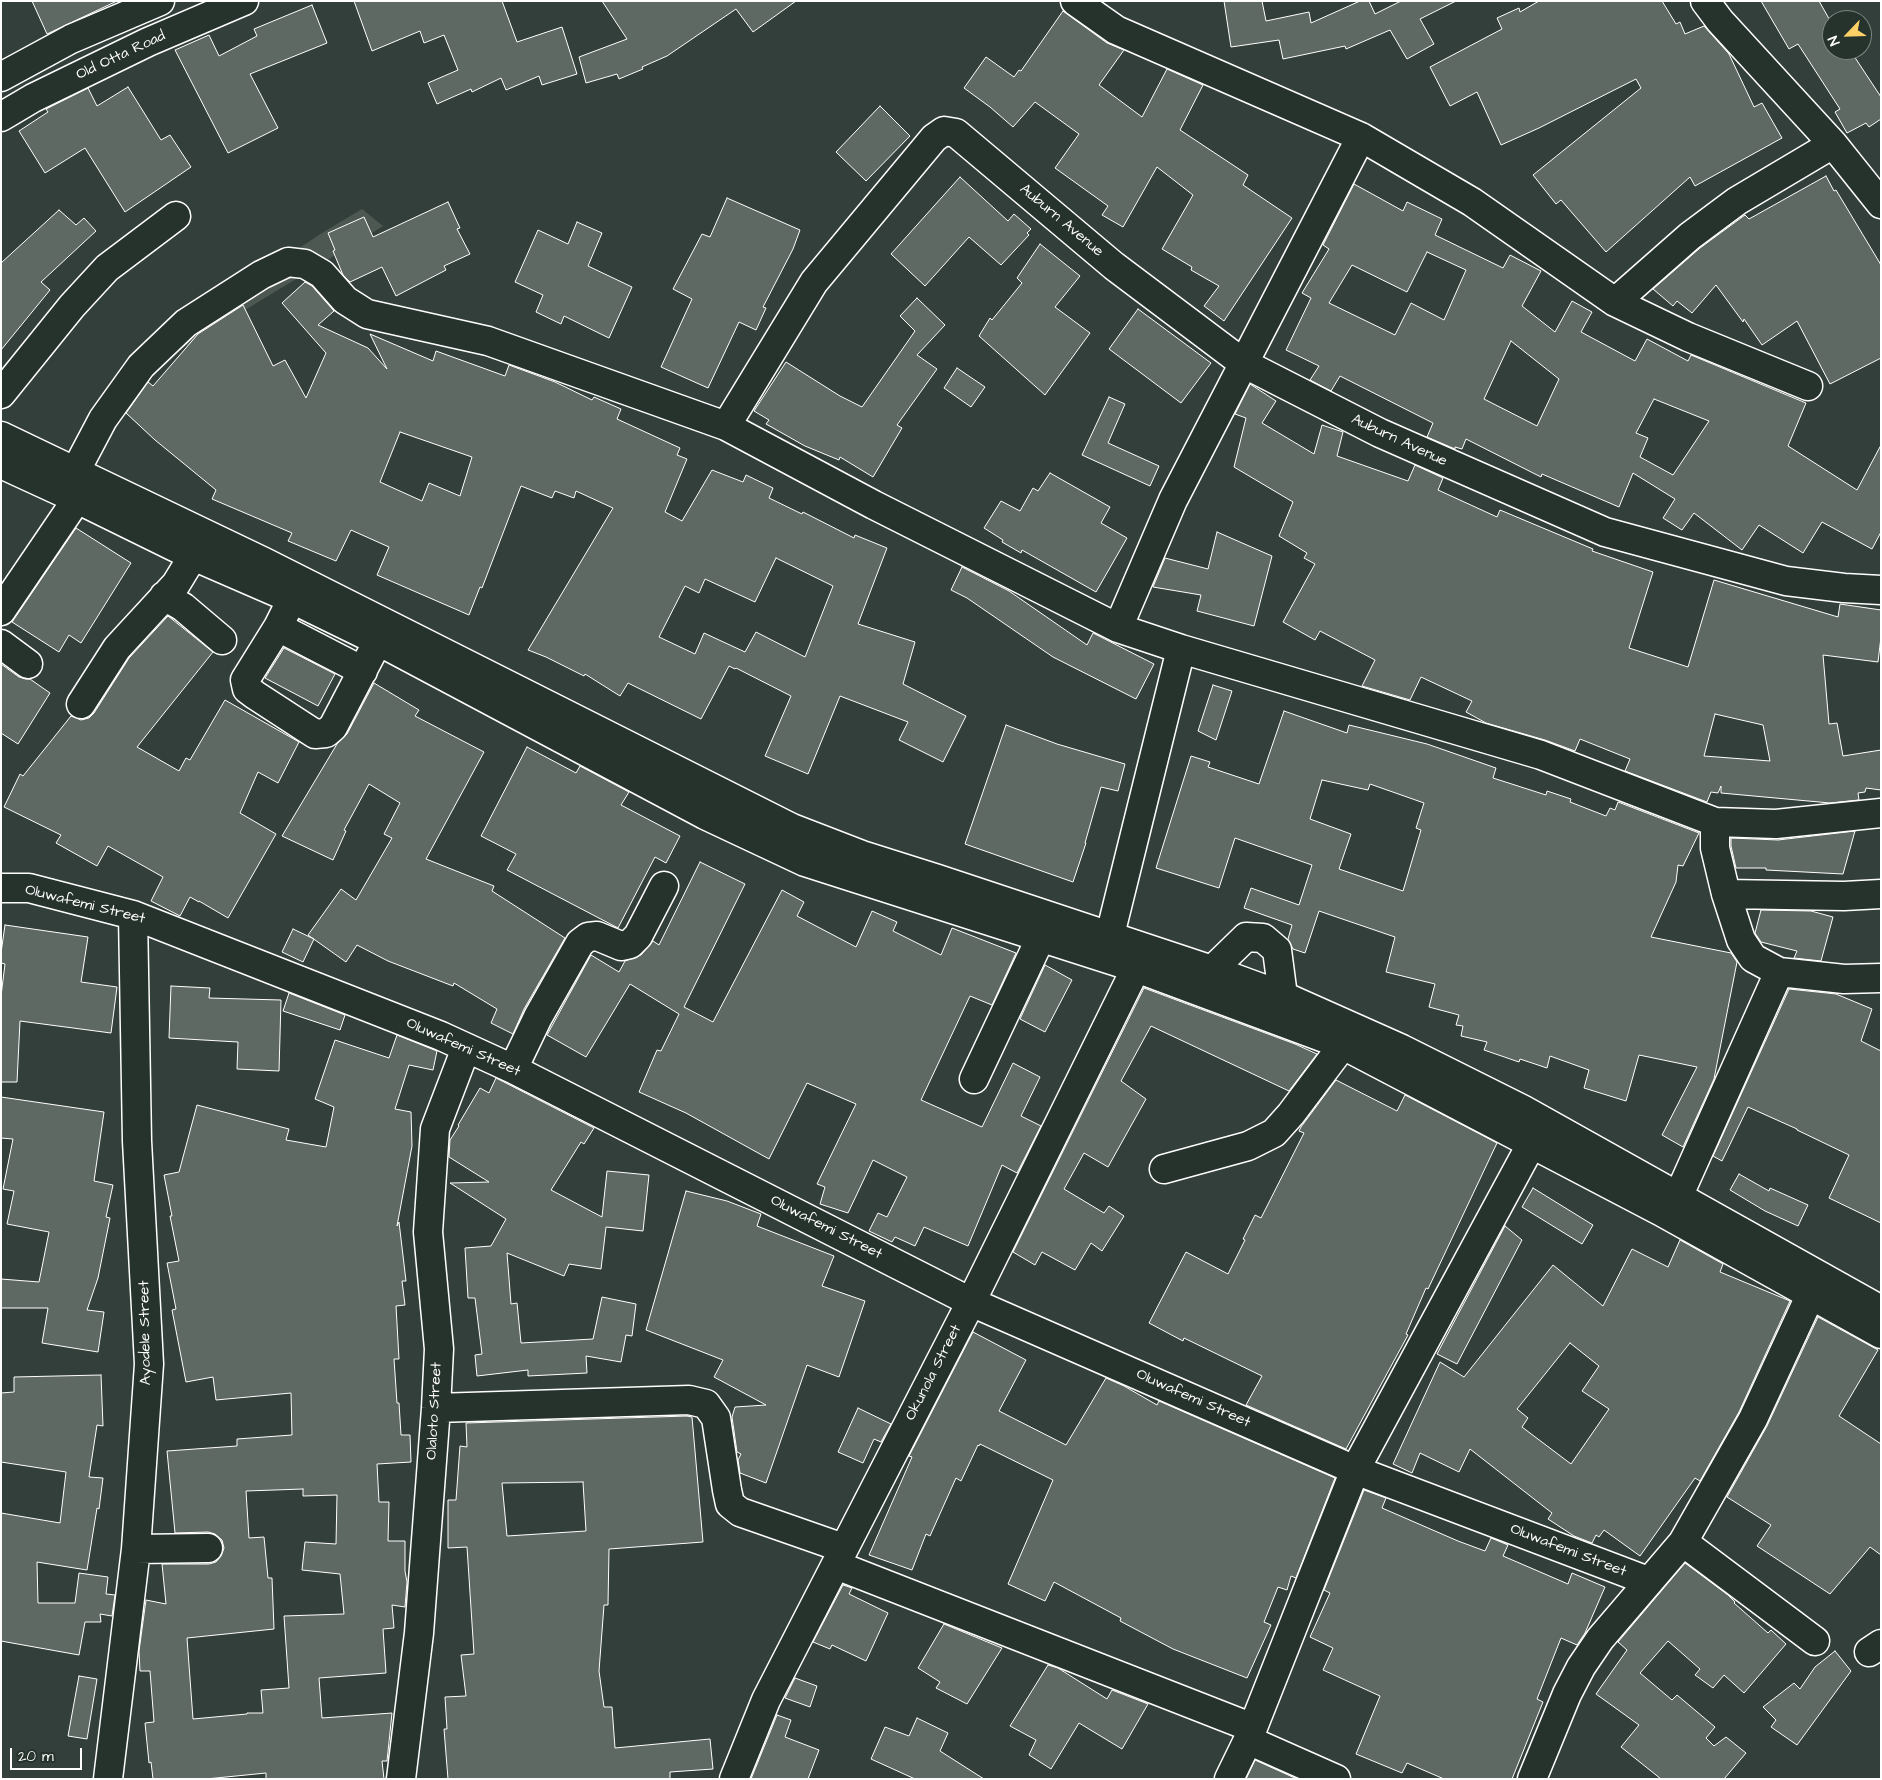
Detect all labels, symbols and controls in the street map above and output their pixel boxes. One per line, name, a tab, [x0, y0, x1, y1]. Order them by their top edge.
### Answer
north arrow	[1822, 10, 1872, 60]
street label: Old Otta Road	[74, 27, 168, 85]
text: N	[1823, 33, 1845, 49]
street label: Auburn Avenue	[1015, 181, 1107, 261]
street label: Auburn Avenue	[1348, 411, 1450, 471]
street label: Oluwafemi Street	[23, 881, 147, 929]
street label: Oluwafemi Street	[403, 1015, 523, 1081]
street label: Oluwafemi Street	[767, 1192, 885, 1264]
street label: Ayodele Street	[136, 1280, 156, 1386]
street label: Okunola Street	[902, 1322, 966, 1424]
street label: Olaloto Street	[423, 1362, 447, 1460]
street label: Oluwafemi Street	[1133, 1366, 1253, 1432]
street label: Oluwafemi Street	[1507, 1521, 1629, 1581]
scale bar	[12, 1738, 85, 1770]
text: 20 m	[18, 1746, 54, 1767]

